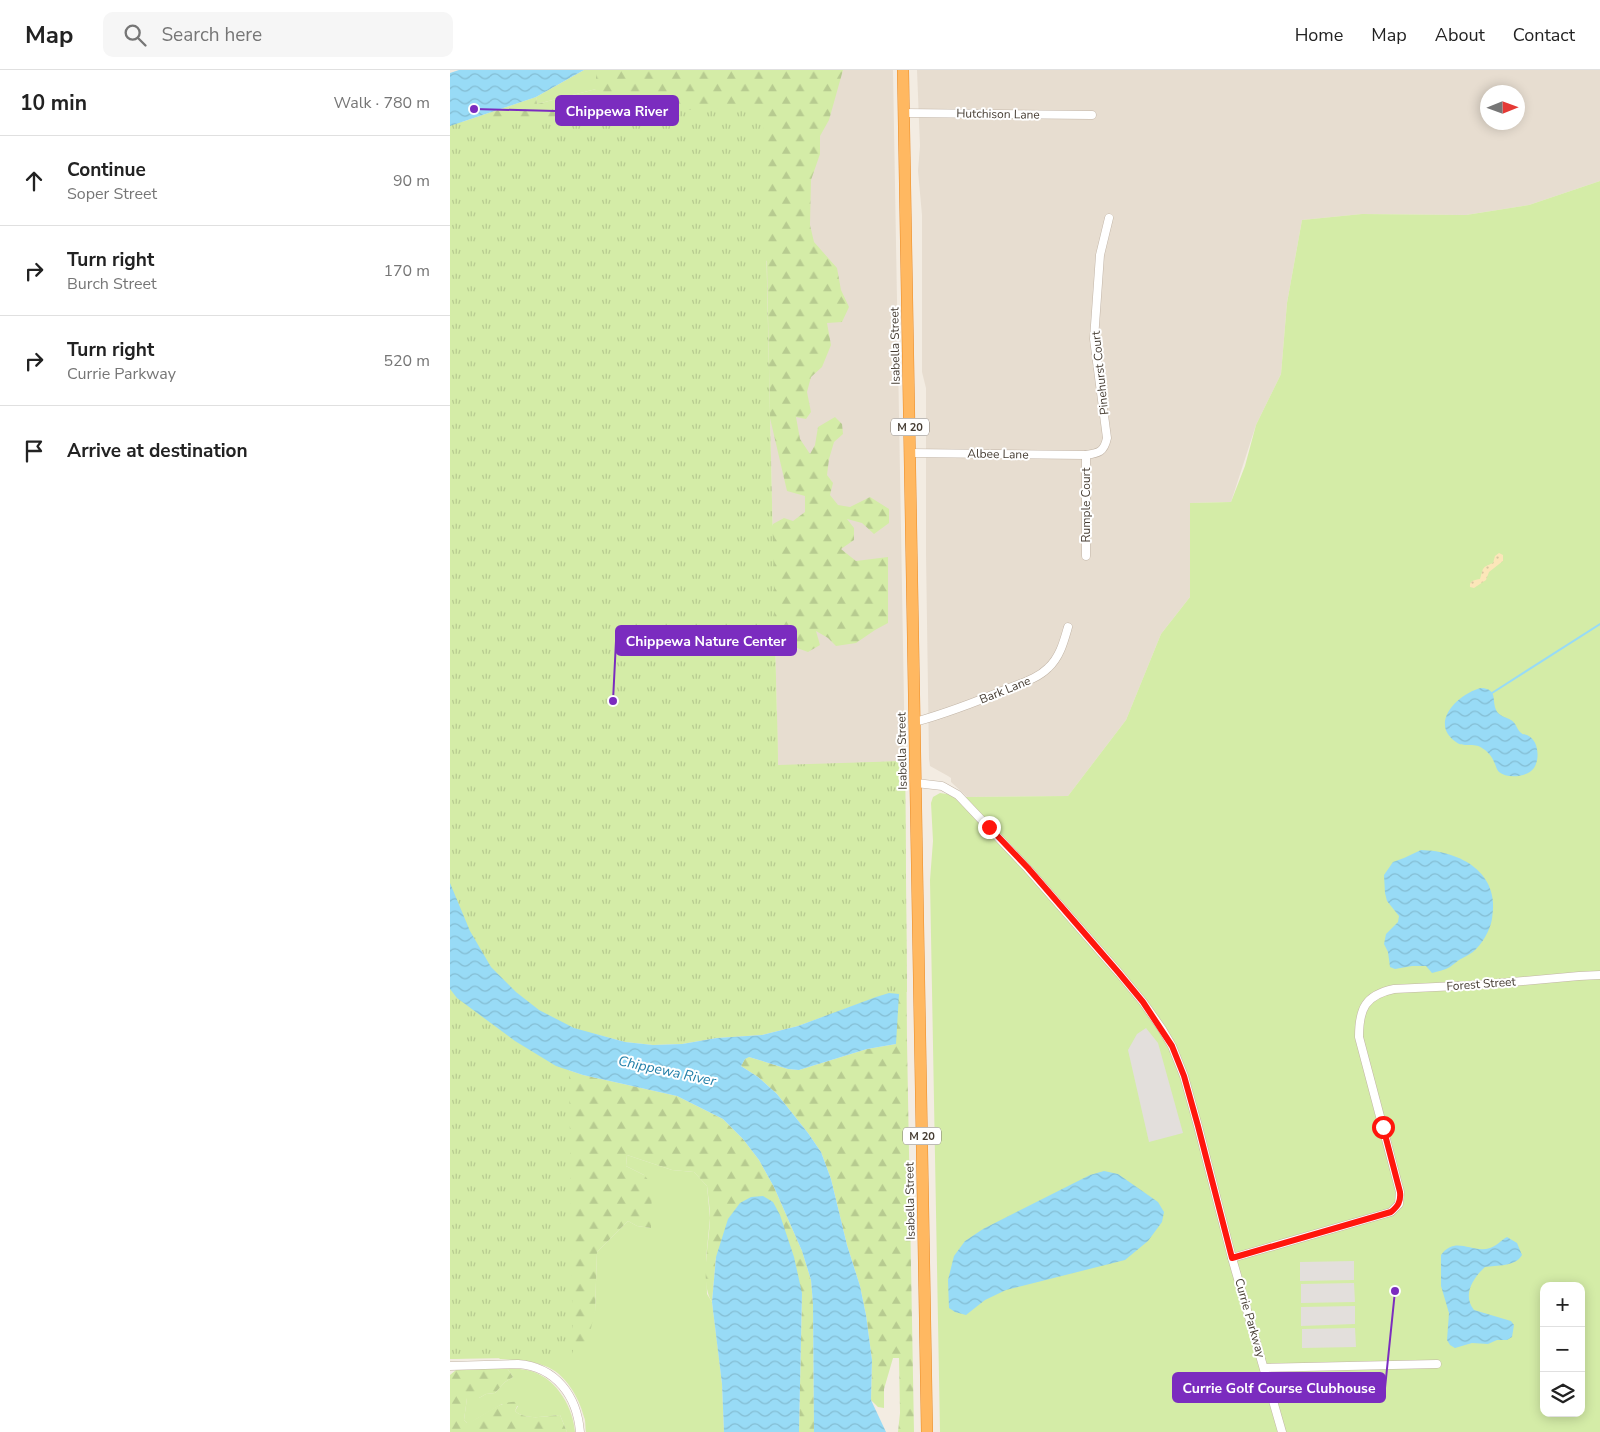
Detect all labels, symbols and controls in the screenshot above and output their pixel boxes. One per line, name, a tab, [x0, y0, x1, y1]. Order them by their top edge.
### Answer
search box	[103, 12, 453, 57]
text: Map	[25, 19, 73, 51]
icon: search	[121, 21, 149, 49]
text: Search here	[161, 22, 262, 48]
text: Home	[1295, 23, 1343, 47]
text: Map	[1371, 23, 1407, 47]
text: About	[1435, 23, 1485, 47]
text: Contact	[1513, 23, 1575, 47]
north arrow	[1480, 85, 1525, 130]
text: 10 min	[20, 89, 87, 117]
text: Walk · 780 m	[334, 92, 430, 114]
callout: Chippewa River	[556, 96, 678, 125]
text: Chippewa River	[566, 102, 669, 121]
street label: Hutchison Lane	[956, 105, 1040, 123]
text: Continue	[67, 157, 146, 183]
icon: ahead	[20, 167, 48, 195]
text: 90 m	[393, 170, 430, 192]
text: Soper Street	[67, 183, 157, 205]
text: Turn right	[67, 247, 154, 273]
icon: right	[20, 257, 48, 285]
text: 170 m	[383, 260, 430, 282]
text: Burch Street	[67, 273, 157, 295]
street label: Isabella Street	[886, 306, 904, 385]
street label: Pinehurst Court	[1088, 329, 1112, 416]
text: Turn right	[67, 337, 154, 363]
icon: right	[20, 347, 48, 375]
text: 520 m	[383, 350, 430, 372]
text: Currie Parkway	[67, 363, 176, 385]
road number: M 20	[891, 418, 929, 436]
icon: arrive	[20, 437, 48, 465]
text: Arrive at destination	[67, 438, 248, 464]
street label: Albee Lane	[967, 445, 1029, 463]
street label: Rumple Court	[1078, 467, 1094, 542]
callout: Chippewa Nature Center	[616, 626, 796, 655]
text: Chippewa Nature Center	[626, 632, 787, 651]
street label: Bark Lane	[977, 672, 1033, 708]
street label: Isabella Street	[893, 711, 911, 790]
route end	[978, 816, 1001, 839]
street label: Forest Street	[1446, 974, 1517, 994]
water label: Chippewa River	[617, 1051, 718, 1091]
route start	[1372, 1116, 1395, 1139]
road number: M 20	[903, 1128, 941, 1144]
street label: Isabella Street	[901, 1161, 919, 1240]
street label: Currie Parkway	[1231, 1277, 1269, 1360]
map controls	[1540, 1282, 1585, 1417]
button: +	[1540, 1282, 1585, 1327]
button: −	[1540, 1327, 1585, 1372]
button: layers	[1540, 1372, 1585, 1417]
callout: Currie Golf Course Clubhouse	[1173, 1373, 1385, 1402]
text: Currie Golf Course Clubhouse	[1183, 1379, 1376, 1398]

